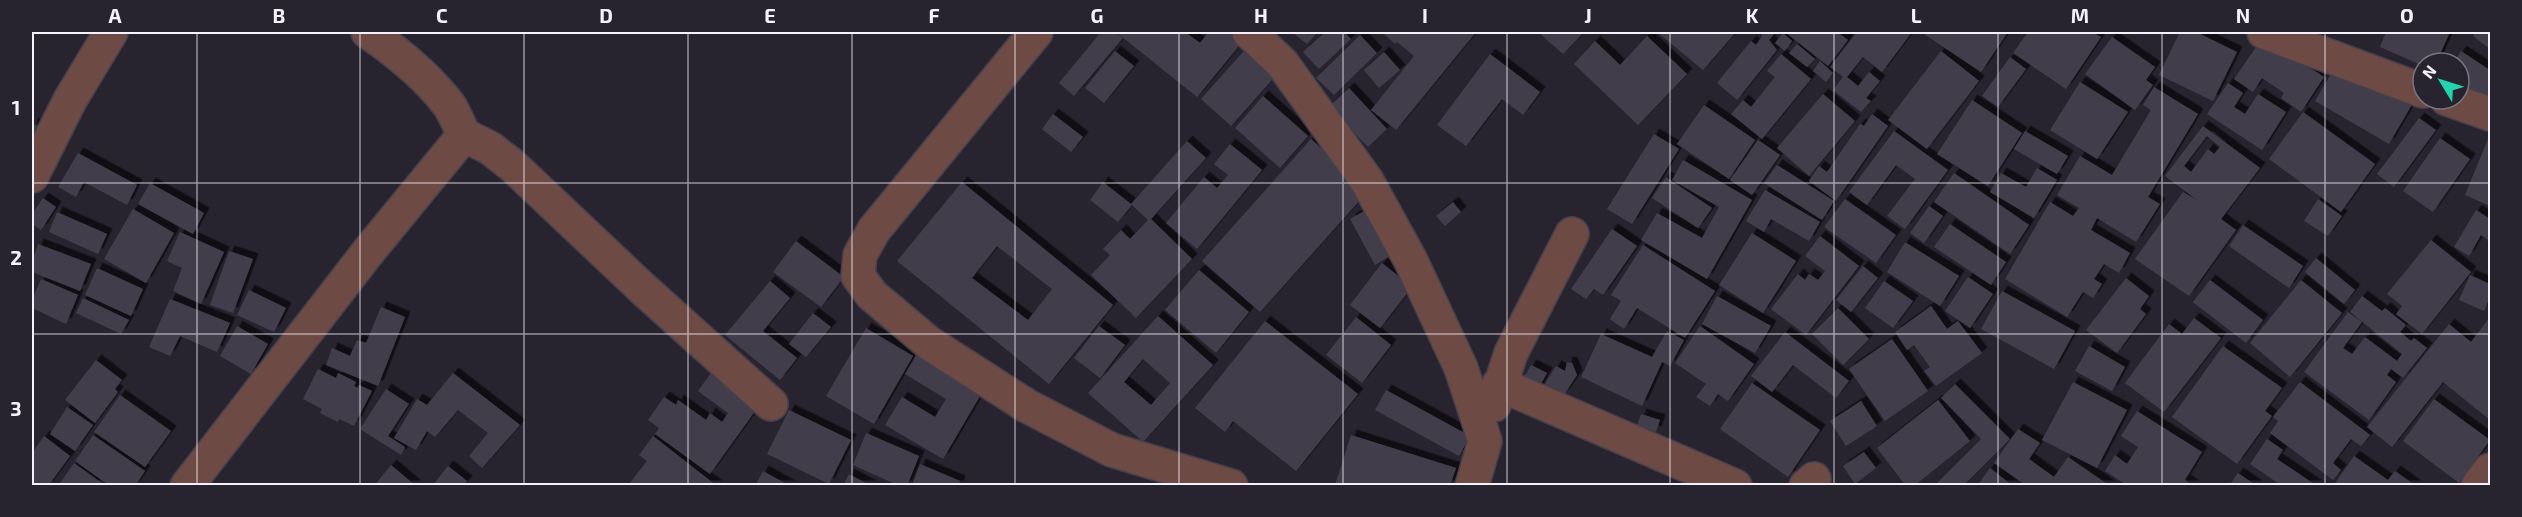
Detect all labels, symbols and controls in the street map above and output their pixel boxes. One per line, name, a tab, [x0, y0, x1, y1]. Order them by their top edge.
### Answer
text: A	[108, 3, 122, 27]
text: B	[273, 3, 285, 27]
text: C	[436, 3, 448, 27]
text: D	[599, 3, 613, 27]
text: E	[764, 3, 776, 27]
text: F	[928, 3, 940, 27]
text: G	[1091, 3, 1103, 27]
text: H	[1254, 3, 1268, 27]
text: I	[1422, 3, 1428, 27]
text: J	[1584, 3, 1592, 27]
text: K	[1746, 3, 1759, 27]
text: L	[1911, 3, 1922, 27]
text: M	[2071, 3, 2089, 27]
text: N	[2236, 3, 2250, 27]
text: O	[2400, 3, 2414, 27]
north arrow	[2411, 51, 2471, 111]
text: N	[2418, 61, 2440, 82]
text: 1	[12, 95, 20, 119]
text: 2	[10, 245, 22, 269]
text: 3	[10, 396, 22, 420]

